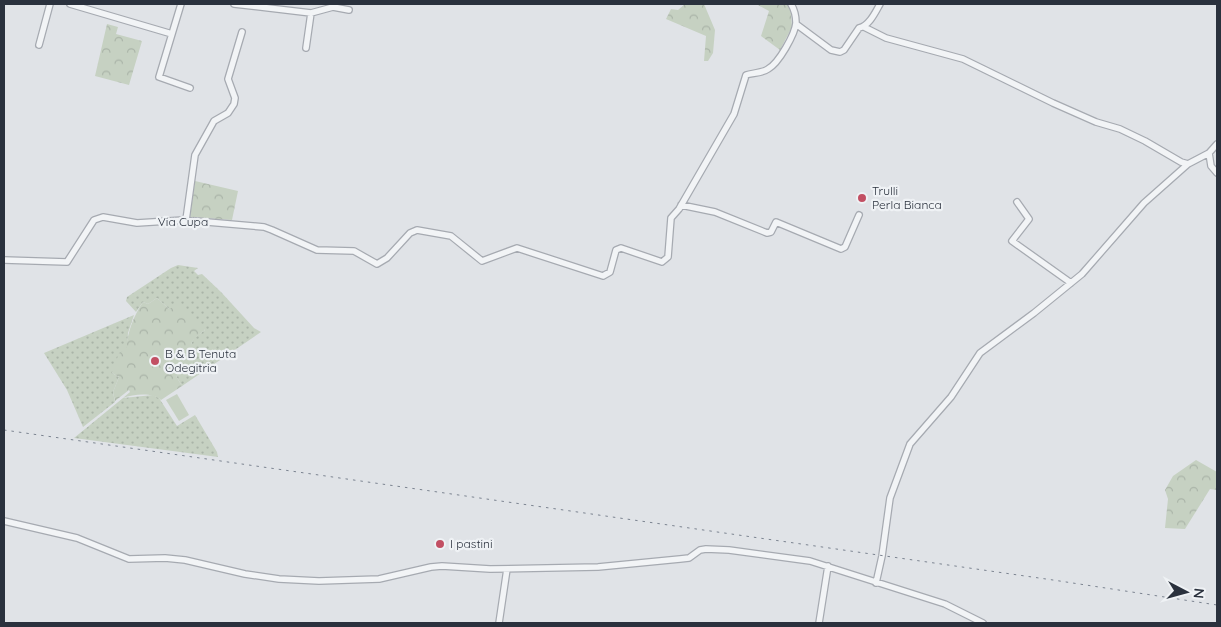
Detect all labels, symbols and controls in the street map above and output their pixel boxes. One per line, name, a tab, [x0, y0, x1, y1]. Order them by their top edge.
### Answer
place label: Trulli Perla Bianca	[872, 183, 942, 212]
marker: Trulli Perla Bianca	[856, 192, 868, 204]
street label: Via Cupa	[158, 214, 208, 229]
place label: B & B Tenuta Odegitria	[165, 346, 236, 375]
marker: B & B Tenuta Odegitria	[149, 355, 161, 367]
place label: I pastini	[450, 536, 493, 551]
marker: I pastini	[434, 538, 446, 550]
north arrow	[1161, 567, 1211, 617]
text: N	[1189, 587, 1208, 599]

